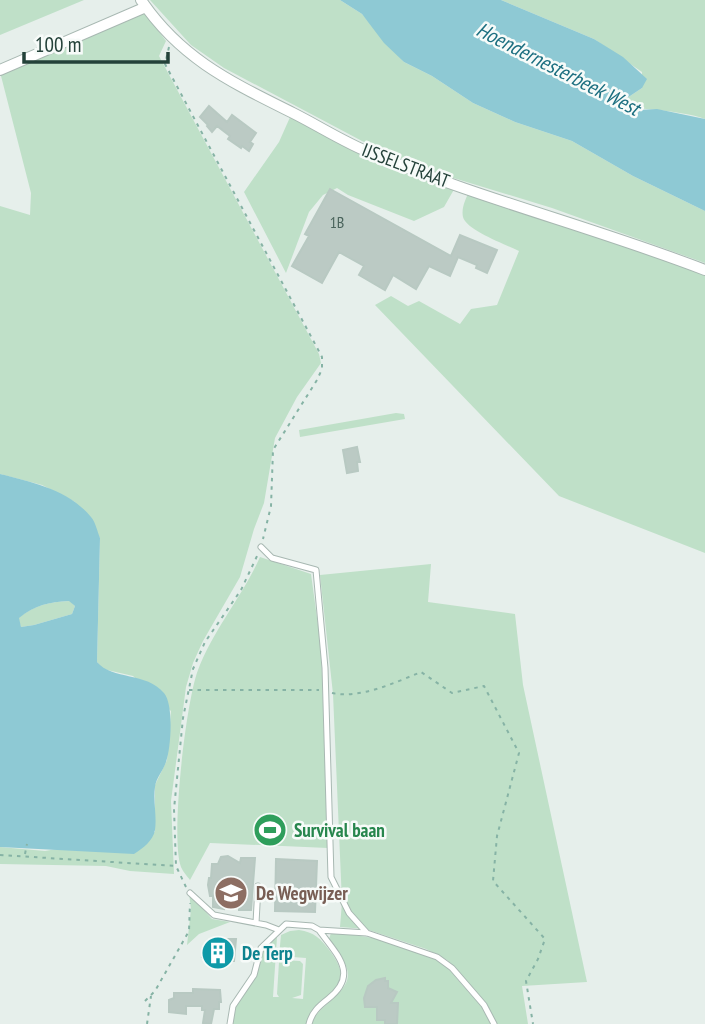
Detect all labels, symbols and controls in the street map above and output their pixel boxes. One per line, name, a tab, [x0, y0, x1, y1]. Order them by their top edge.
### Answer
water label: Hoendernesterbeek West	[472, 16, 646, 122]
scale bar	[24, 21, 168, 65]
text: 100 m	[35, 31, 81, 58]
street label: IJSSELSTRAAT	[359, 137, 454, 193]
house number: 1B	[330, 212, 344, 232]
sports icon: Survival baan	[251, 811, 289, 849]
place label: Survival baan	[294, 818, 385, 842]
school or university icon: De Wegwijzer	[212, 874, 250, 912]
place label: De Wegwijzer	[256, 881, 348, 905]
building icon: De Terp	[199, 934, 237, 972]
place label: De Terp	[242, 941, 293, 965]

